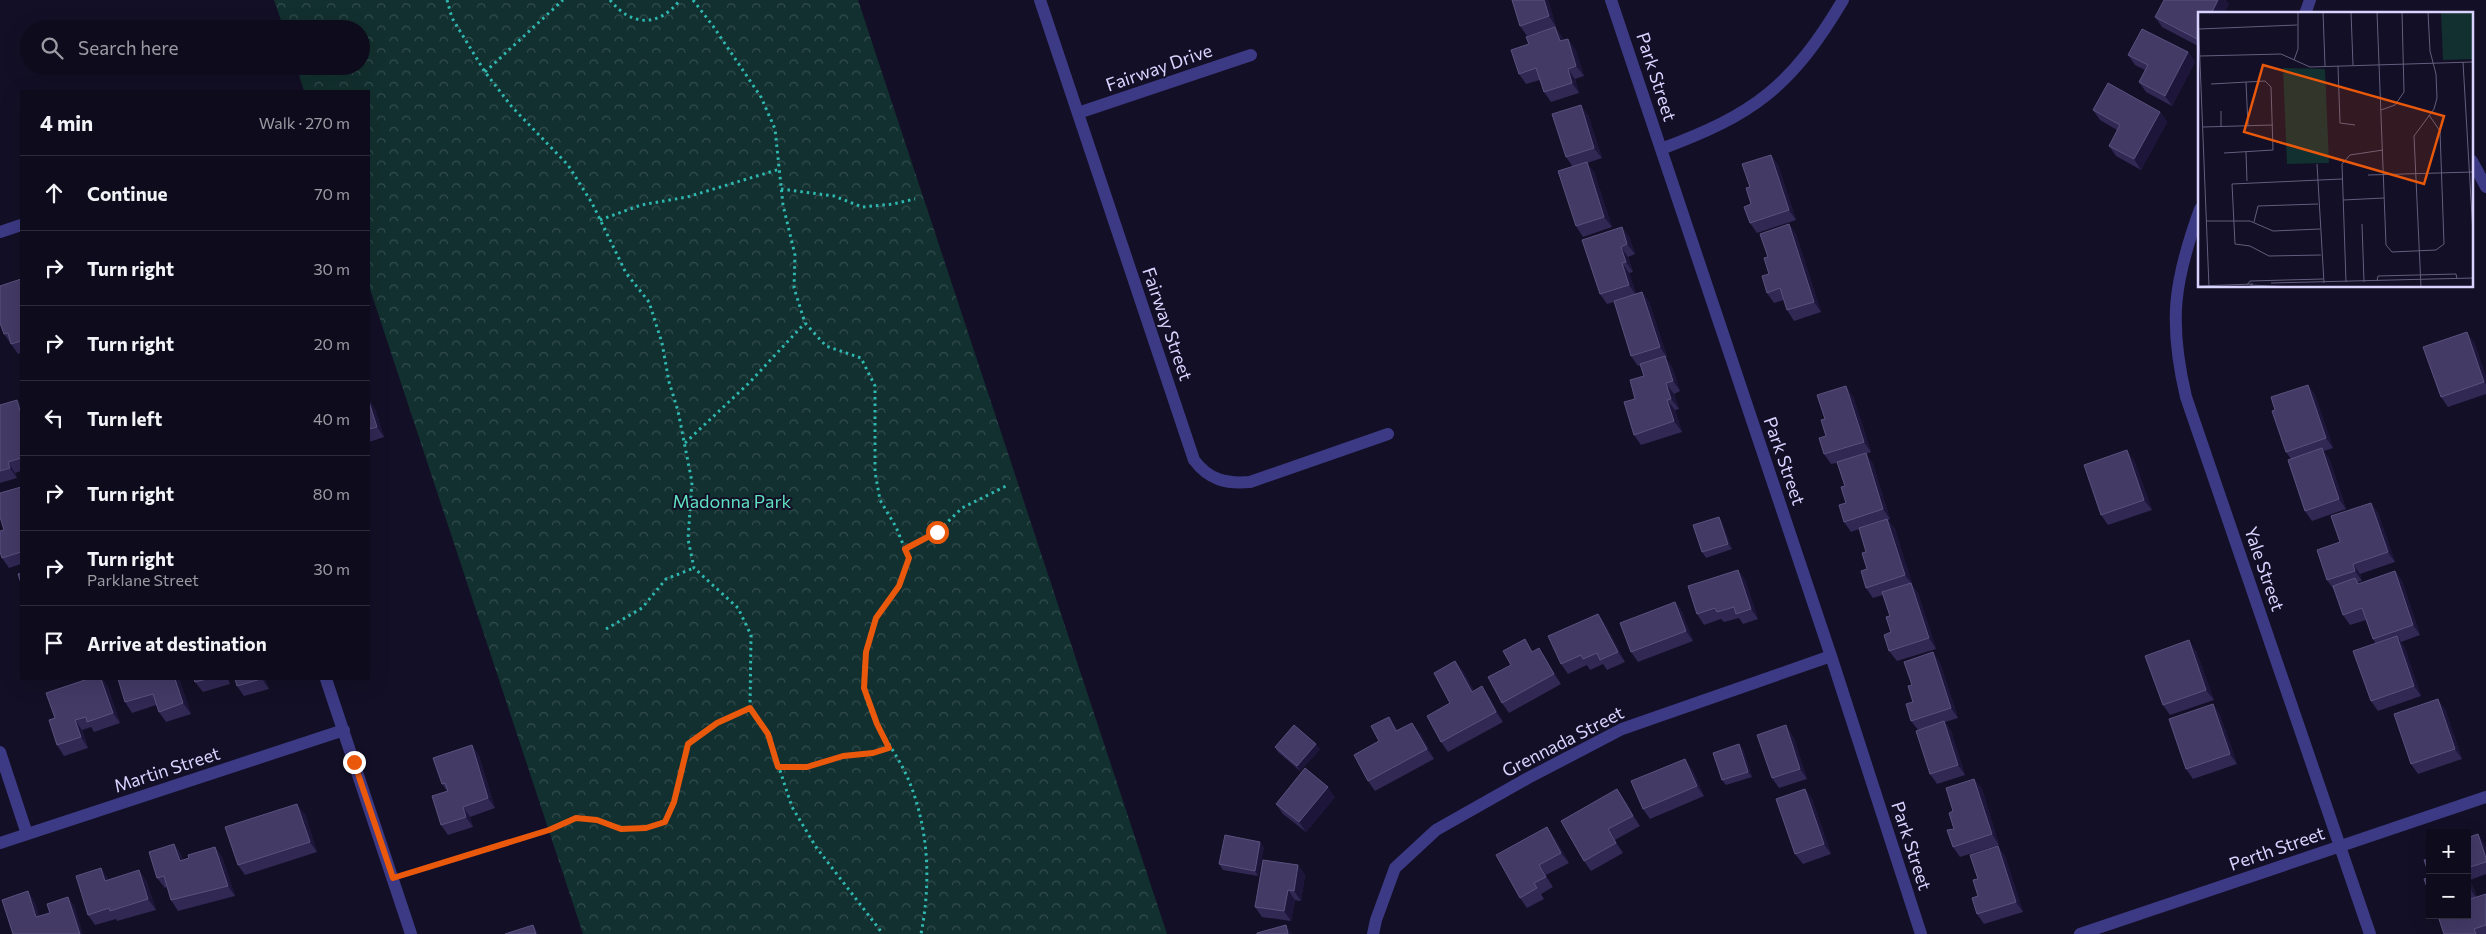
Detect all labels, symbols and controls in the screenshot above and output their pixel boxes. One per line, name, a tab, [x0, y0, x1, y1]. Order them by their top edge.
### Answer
inset map	[2198, 12, 2474, 288]
search box	[20, 20, 370, 75]
street label: Park Street	[1632, 30, 1682, 124]
icon: search	[38, 34, 66, 62]
text: Search here	[78, 36, 178, 59]
street label: Fairway Drive	[1103, 39, 1215, 96]
text: 4 min	[40, 110, 93, 135]
text: Walk · 270 m	[259, 113, 350, 132]
icon: ahead	[40, 179, 68, 207]
text: Continue	[87, 182, 167, 205]
text: 70 m	[314, 184, 350, 203]
icon: right	[40, 254, 68, 282]
text: Turn right	[87, 257, 174, 280]
text: 30 m	[313, 259, 350, 278]
street label: Fairway Street	[1138, 264, 1198, 383]
icon: right	[40, 329, 68, 357]
text: Turn right	[87, 332, 174, 355]
text: 20 m	[314, 334, 350, 353]
icon: left	[40, 404, 68, 432]
text: Turn left	[87, 407, 162, 430]
text: 40 m	[313, 409, 350, 428]
street label: Park Street	[1760, 414, 1810, 508]
icon: right	[40, 479, 68, 507]
text: Turn right	[87, 482, 174, 505]
text: 80 m	[313, 484, 350, 503]
park label: Madonna Park	[673, 490, 792, 512]
route start	[926, 521, 949, 544]
street label: Yale Street	[2240, 524, 2290, 614]
text: Turn right	[87, 547, 174, 570]
icon: right	[40, 554, 68, 582]
text: 30 m	[313, 559, 350, 578]
text: Parklane Street	[87, 570, 199, 589]
icon: arrive	[40, 629, 68, 657]
text: Arrive at destination	[87, 632, 267, 655]
street label: Grennada Street	[1498, 701, 1627, 781]
street label: Martin Street	[111, 742, 223, 797]
route end	[343, 751, 366, 774]
street label: Park Street	[1887, 799, 1937, 893]
street label: Perth Street	[2226, 821, 2327, 875]
map controls	[2426, 829, 2471, 919]
button: +	[2426, 829, 2471, 874]
button: −	[2426, 874, 2471, 919]

